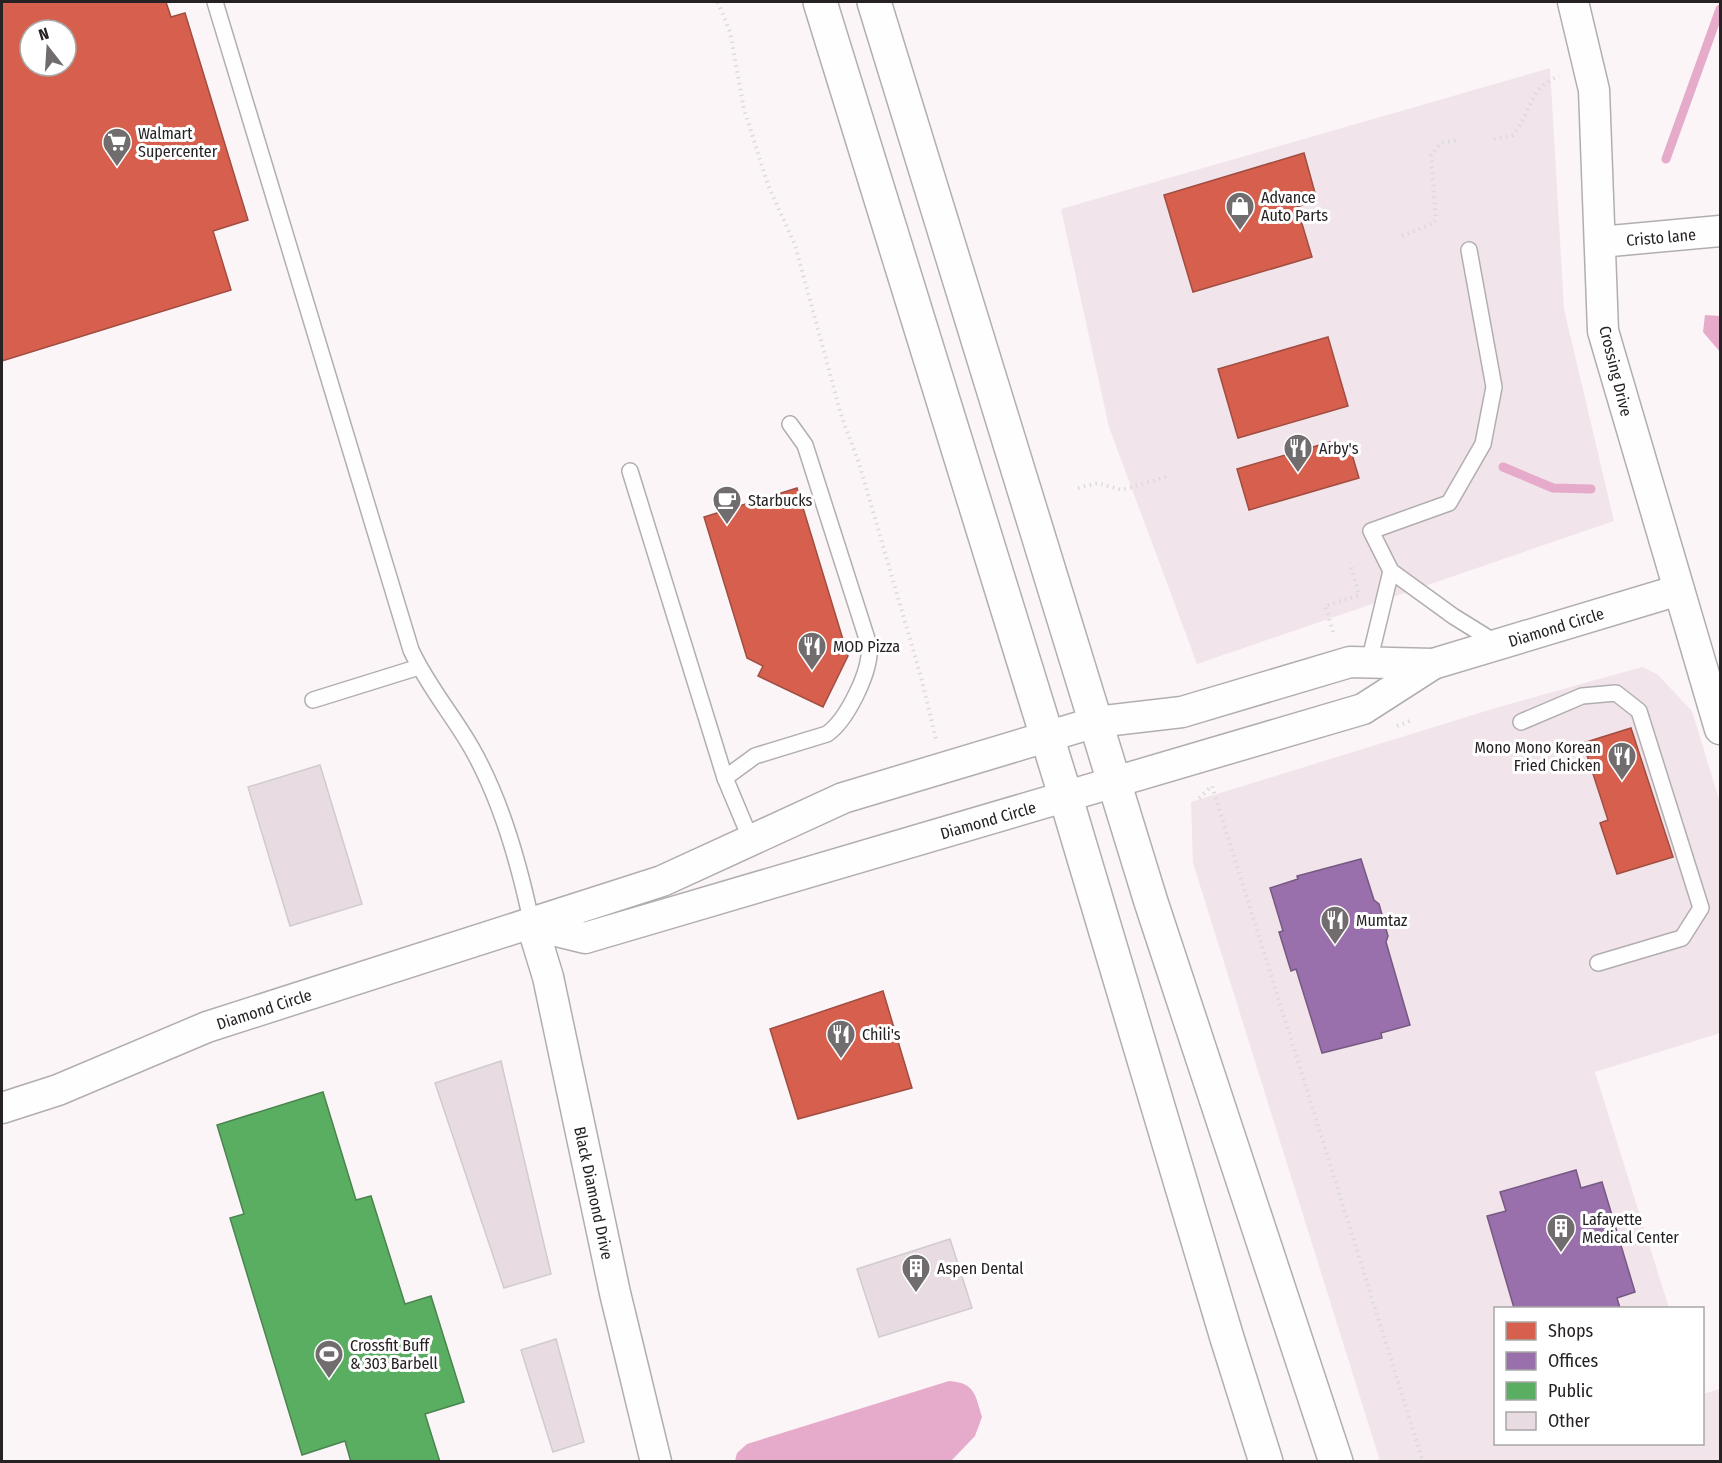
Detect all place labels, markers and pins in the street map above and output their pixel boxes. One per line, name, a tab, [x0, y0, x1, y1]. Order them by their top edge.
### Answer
place label: Walmart Supercenter	[138, 124, 218, 161]
supermarket icon: Walmart Supercenter	[101, 126, 133, 168]
place label: Advance Auto Parts	[1261, 188, 1328, 225]
shop icon: Advance Auto Parts	[1224, 190, 1256, 232]
restaurant icon: Arby's	[1282, 432, 1314, 474]
place label: Arby's	[1319, 439, 1359, 458]
cafe icon: Starbucks	[711, 484, 743, 526]
place label: Starbucks	[748, 491, 813, 510]
restaurant icon: MOD Pizza	[796, 630, 828, 672]
place label: MOD Pizza	[833, 637, 900, 656]
place label: Mono Mono Korean Fried Chicken	[1474, 738, 1601, 775]
restaurant icon: Mono Mono Korean Fried Chicken	[1606, 740, 1638, 782]
restaurant icon: Mumtaz	[1319, 904, 1351, 946]
place label: Mumtaz	[1356, 911, 1407, 930]
restaurant icon: Chili's	[825, 1018, 857, 1060]
place label: Chili's	[862, 1025, 901, 1044]
place label: Lafayette Medical Center	[1582, 1210, 1679, 1247]
building icon: Lafayette Medical Center	[1545, 1212, 1577, 1254]
building icon: Aspen Dental	[900, 1252, 932, 1294]
place label: Aspen Dental	[937, 1259, 1024, 1278]
place label: Crossfit Buff & 303 Barbell	[350, 1336, 438, 1373]
sports icon: Crossfit Buff & 303 Barbell	[313, 1338, 345, 1380]

